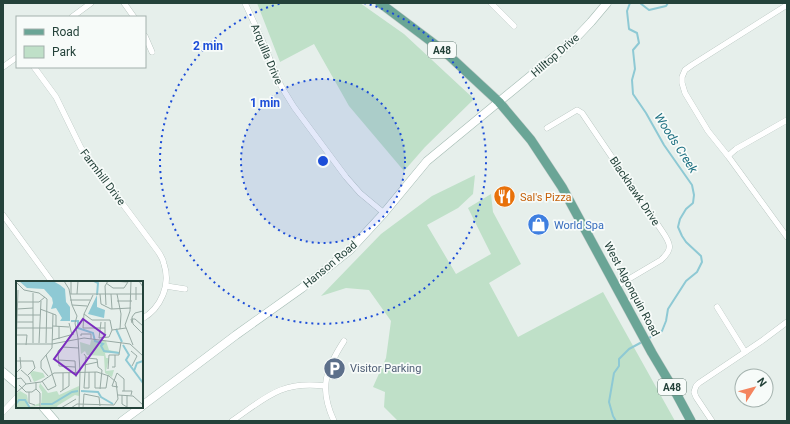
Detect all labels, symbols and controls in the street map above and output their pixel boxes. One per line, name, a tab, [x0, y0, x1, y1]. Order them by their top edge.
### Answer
legend	[16, 16, 146, 68]
street label: Arquilla Drive	[248, 22, 285, 87]
text: Road	[52, 25, 80, 39]
street label: Hilltop Drive	[529, 31, 582, 80]
text: 2 min	[193, 39, 223, 53]
road number: A48	[428, 42, 456, 58]
text: Park	[52, 45, 77, 59]
text: 1 min	[250, 96, 280, 110]
water label: Woods Creek	[651, 110, 701, 176]
street label: Farmhill Drive	[77, 147, 128, 208]
centre of rings	[316, 154, 330, 168]
street label: Blackhawk Drive	[607, 154, 662, 228]
restaurant icon: Sal's Pizza	[491, 184, 517, 210]
place label: Sal's Pizza	[520, 191, 572, 204]
shop icon: World Spa	[525, 212, 551, 238]
place label: World Spa	[554, 219, 604, 232]
street label: Hanson Road	[301, 238, 360, 291]
street label: West Algonquin Road	[601, 240, 662, 339]
inset map	[16, 281, 143, 408]
parking icon: Visitor Parking	[322, 355, 348, 381]
place label: Visitor Parking	[350, 362, 421, 375]
north arrow	[734, 368, 774, 408]
text: N	[754, 375, 769, 390]
road number: A48	[658, 379, 686, 395]

